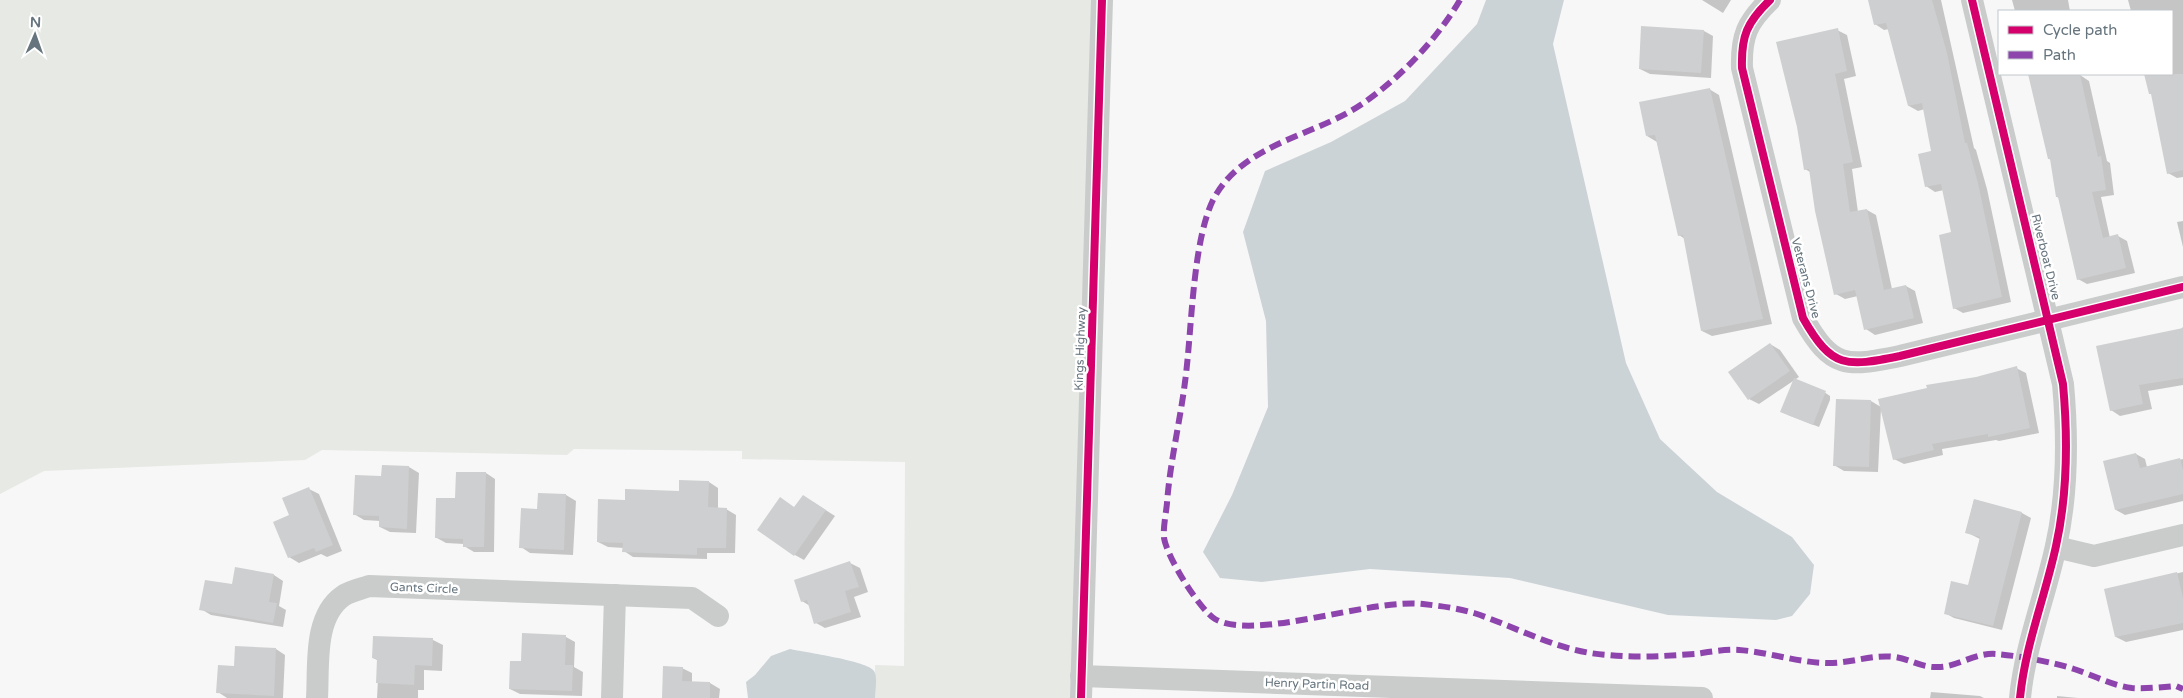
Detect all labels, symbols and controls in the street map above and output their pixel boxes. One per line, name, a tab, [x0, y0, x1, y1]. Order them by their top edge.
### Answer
north arrow	[10, 10, 60, 60]
legend	[1998, 10, 2173, 75]
text: N	[30, 14, 41, 31]
text: Cycle path	[2043, 21, 2117, 39]
text: Path	[2043, 46, 2076, 64]
street label: Riverboat Drive	[2029, 213, 2063, 302]
street label: Veterans Drive	[1789, 236, 1824, 320]
street label: Kings Highway	[1072, 306, 1088, 391]
street label: Gants Circle	[390, 580, 459, 596]
street label: Henry Partin Road	[1265, 675, 1369, 693]

